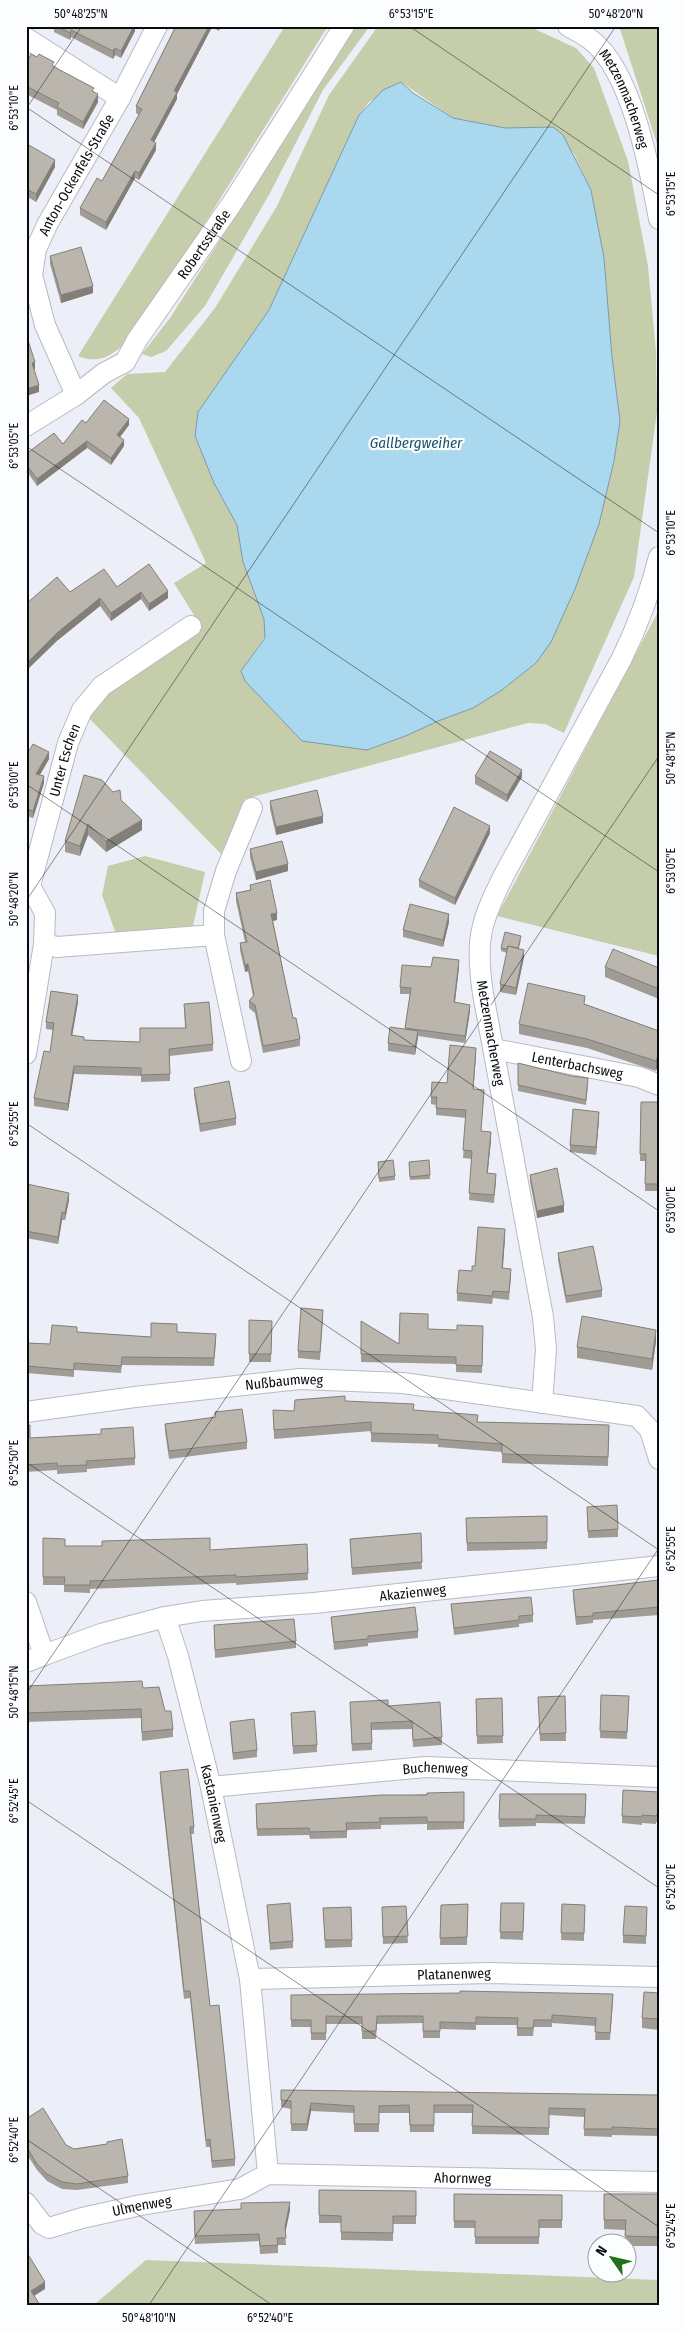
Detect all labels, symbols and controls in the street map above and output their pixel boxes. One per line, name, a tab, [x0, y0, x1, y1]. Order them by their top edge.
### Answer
text: 50°48'25"N	[54, 7, 108, 21]
text: 6°53'15"E	[389, 7, 434, 21]
text: 50°48'20"N	[589, 7, 643, 21]
street label: Metzenmacherweg	[595, 46, 652, 151]
text: 6°53'10"E	[7, 85, 21, 131]
street label: Anton-Ockenfels-Straße	[35, 111, 118, 238]
text: 6°53'15"E	[664, 171, 678, 216]
street label: Robertsstraße	[174, 206, 234, 282]
text: 6°53'05"E	[7, 423, 21, 469]
water label: Gallbergweiher	[370, 434, 463, 452]
text: 6°53'10"E	[664, 510, 678, 556]
street label: Unter Eschen	[46, 721, 84, 798]
text: 50°48'15"N	[664, 731, 678, 785]
text: 6°53'00"E	[7, 761, 21, 809]
text: 6°53'05"E	[664, 848, 678, 894]
text: 50°48'20"N	[7, 872, 21, 926]
street label: Metzenmacherweg	[473, 979, 508, 1087]
street label: Lenterbachsweg	[530, 1048, 625, 1083]
text: 6°52'55"E	[7, 1101, 21, 1147]
text: 6°53'00"E	[664, 1186, 678, 1234]
street label: Nußbaumweg	[244, 1371, 324, 1394]
text: 6°52'50"E	[7, 1439, 21, 1486]
text: 6°52'55"E	[664, 1526, 678, 1572]
street label: Akazienweg	[379, 1581, 447, 1605]
text: 50°48'15"N	[7, 1665, 21, 1719]
street label: Buchenweg	[402, 1759, 468, 1778]
street label: Kastanienweg	[197, 1763, 230, 1845]
text: 6°52'45"E	[7, 1778, 21, 1824]
text: 6°52'50"E	[664, 1863, 678, 1910]
street label: Platanenweg	[417, 1965, 491, 1984]
text: 6°52'40"E	[7, 2117, 21, 2163]
street label: Ahornweg	[434, 2169, 492, 2188]
street label: Ulmenweg	[111, 2192, 173, 2220]
text: 6°52'45"E	[664, 2203, 678, 2249]
north arrow	[588, 2234, 638, 2284]
text: N	[592, 2243, 611, 2259]
text: 50°48'10"N	[122, 2311, 176, 2325]
text: 6°52'40"E	[247, 2311, 293, 2325]

